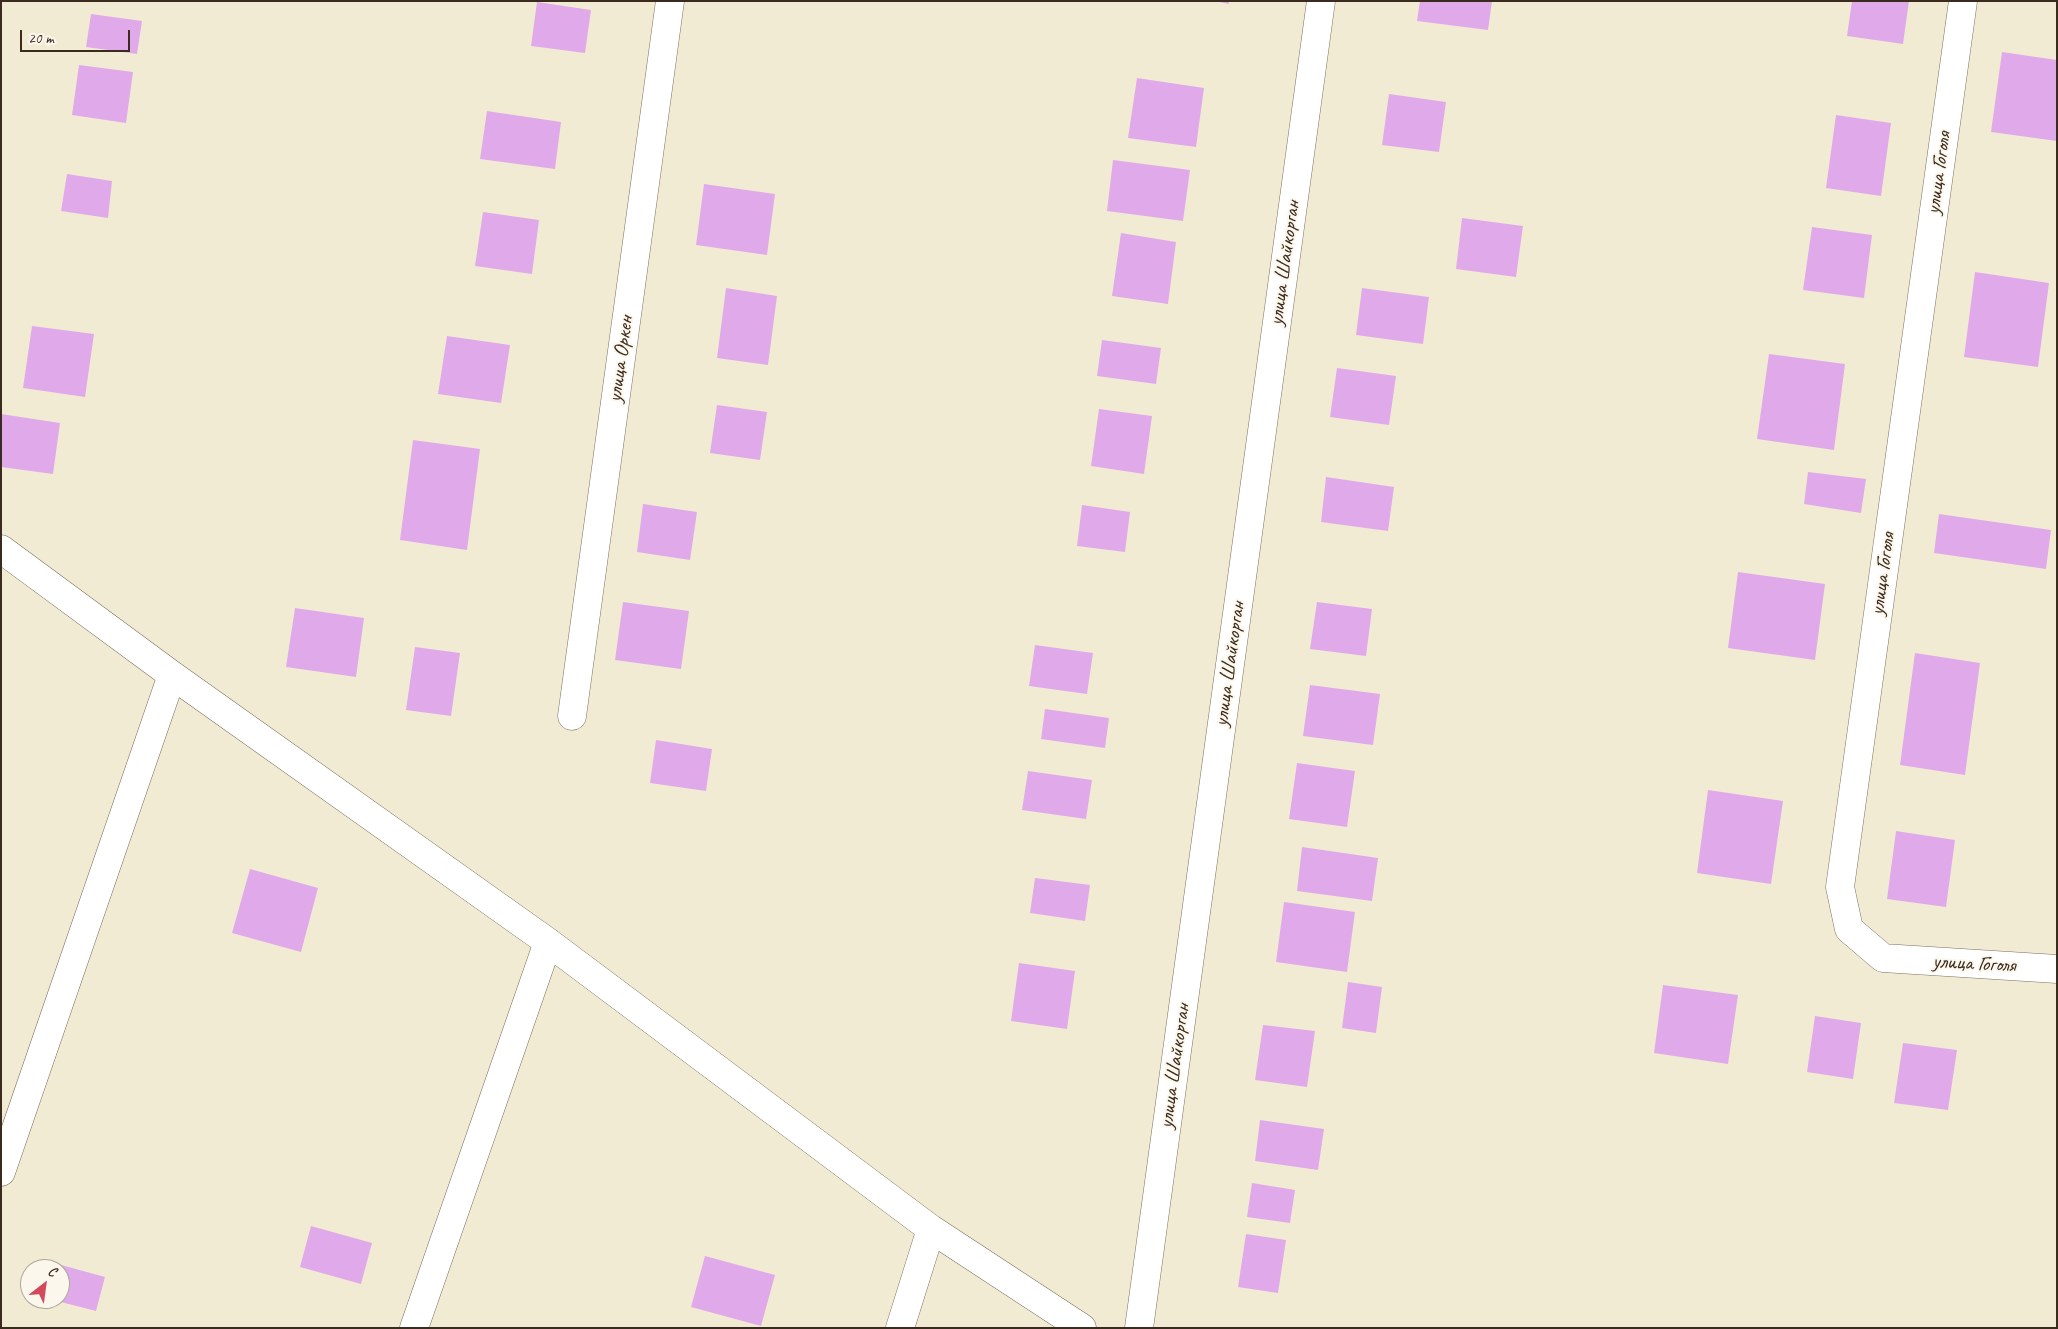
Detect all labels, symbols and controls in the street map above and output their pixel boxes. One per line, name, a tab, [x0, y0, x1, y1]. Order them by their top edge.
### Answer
scale bar	[22, 20, 132, 52]
text: 20 m	[28, 29, 54, 48]
street label: улица Гоголя	[1921, 130, 1957, 216]
street label: улица Шайкорган	[1264, 199, 1306, 327]
street label: улица Оркен	[602, 314, 640, 404]
street label: улица Гоголя	[1865, 531, 1901, 617]
street label: улица Шайкорган	[1209, 600, 1251, 728]
street label: улица Гоголя	[1932, 949, 2016, 979]
street label: улица Шайкорган	[1154, 1002, 1196, 1130]
north arrow	[20, 1259, 70, 1309]
text: С	[45, 1262, 59, 1281]

